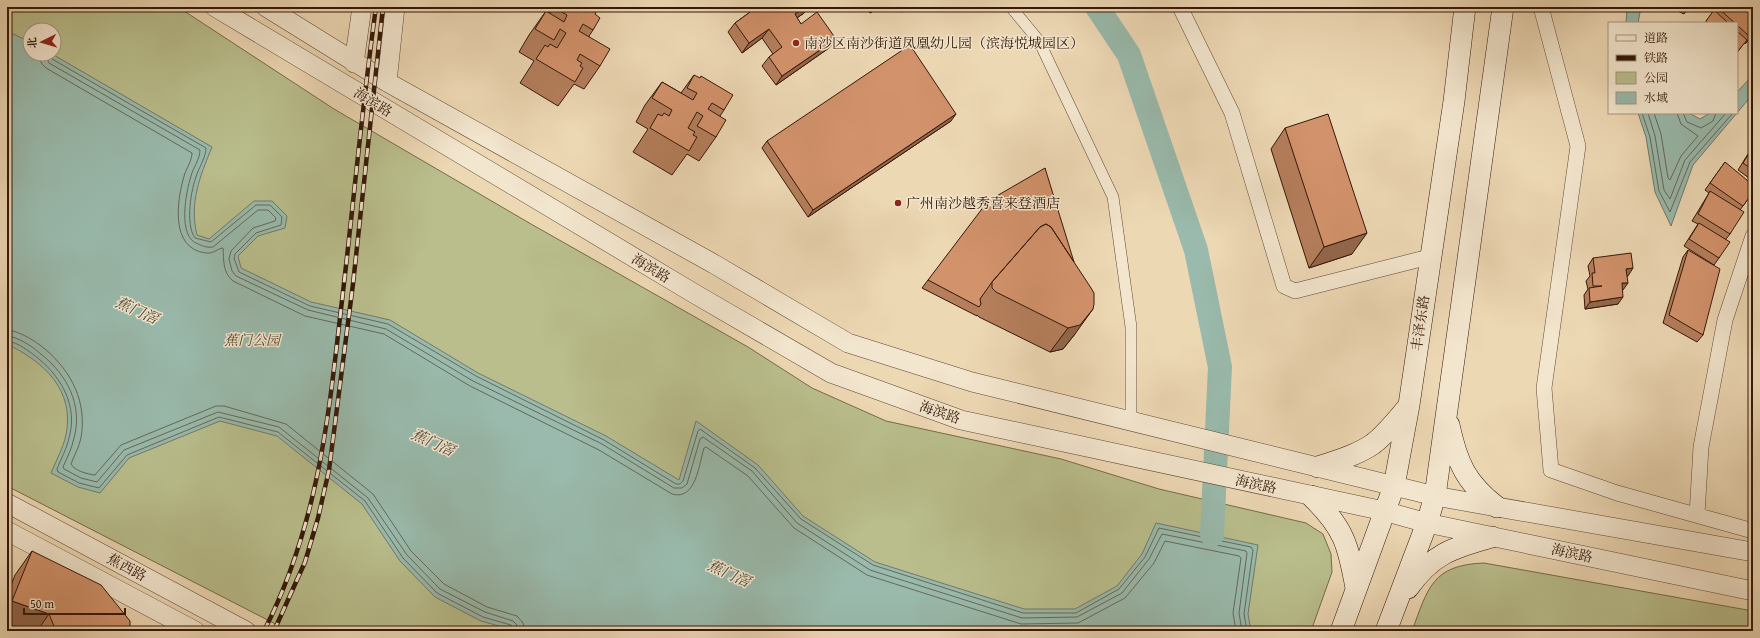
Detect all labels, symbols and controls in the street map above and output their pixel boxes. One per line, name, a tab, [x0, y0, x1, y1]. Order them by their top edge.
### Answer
north arrow	[22, 22, 62, 62]
legend	[1608, 22, 1738, 114]
text: 道路	[1644, 29, 1668, 46]
place label: 南沙区南沙街道凤凰幼儿园（滨海悦城园区）	[804, 33, 1084, 53]
text: 北	[24, 37, 40, 49]
marker: 南沙区南沙街道凤凰幼儿园（滨海悦城园区）	[791, 38, 801, 48]
text: 铁路	[1644, 49, 1668, 66]
text: 公园	[1644, 69, 1668, 86]
street label: 海滨路	[350, 83, 396, 121]
text: 水域	[1644, 89, 1668, 106]
place label: 广州南沙越秀喜来登酒店	[906, 193, 1060, 213]
marker: 广州南沙越秀喜来登酒店	[893, 198, 903, 208]
street label: 海滨路	[628, 249, 674, 287]
water label: 蕉门滘	[112, 291, 165, 330]
street label: 丰泽东路	[1406, 294, 1434, 352]
park label: 蕉门公园	[224, 330, 282, 350]
street label: 海滨路	[917, 396, 963, 428]
water label: 蕉门滘	[408, 423, 461, 462]
street label: 海滨路	[1233, 470, 1279, 498]
street label: 海滨路	[1549, 539, 1595, 567]
street label: 蕉西路	[104, 548, 150, 586]
water label: 蕉门滘	[704, 554, 757, 593]
scale bar	[24, 590, 125, 616]
text: 50 m	[30, 595, 54, 612]

